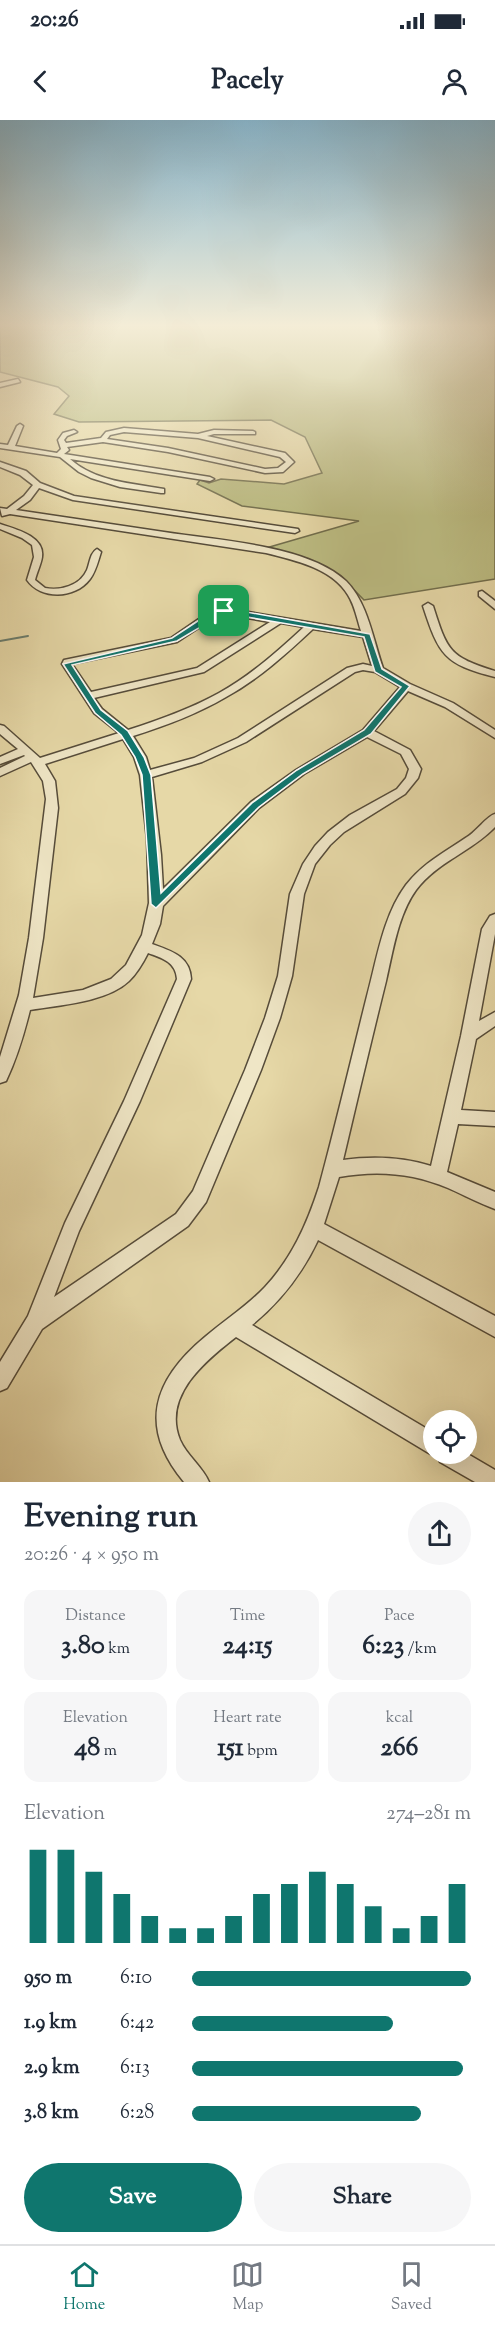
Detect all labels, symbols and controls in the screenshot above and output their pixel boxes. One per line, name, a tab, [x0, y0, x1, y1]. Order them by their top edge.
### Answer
text: 20:26	[30, 5, 79, 37]
text: Pacely	[211, 62, 284, 101]
icon: back	[24, 65, 57, 98]
icon: person	[438, 65, 471, 98]
pin	[198, 585, 249, 636]
icon: arrive	[207, 594, 240, 627]
map controls	[423, 1410, 477, 1464]
button: locate	[423, 1410, 477, 1464]
text: Evening run	[24, 1494, 198, 1542]
button: share	[408, 1502, 471, 1565]
text: 20:26 · 4 × 950 m	[24, 1541, 159, 1570]
text: Distance	[65, 1605, 126, 1628]
text: Time	[230, 1605, 265, 1628]
text: Pace	[384, 1605, 415, 1628]
text: 3.80	[61, 1628, 105, 1665]
text: 24:15	[223, 1628, 272, 1665]
text: 6:23	[362, 1628, 404, 1665]
text: km	[105, 1638, 130, 1661]
text: /km	[404, 1638, 437, 1661]
text: Elevation	[63, 1707, 128, 1730]
text: Heart rate	[213, 1707, 282, 1730]
text: kcal	[386, 1707, 413, 1730]
text: 48	[74, 1730, 100, 1767]
text: 151	[217, 1730, 244, 1767]
text: 266	[380, 1730, 419, 1767]
text: m	[100, 1740, 117, 1763]
text: bpm	[244, 1740, 278, 1763]
text: Elevation	[24, 1800, 105, 1829]
text: 274–281 m	[386, 1800, 471, 1829]
text: 950 m	[24, 1964, 72, 1993]
text: 6:10	[120, 1964, 152, 1993]
text: 1.9 km	[24, 2009, 77, 2038]
text: 6:42	[120, 2009, 154, 2038]
text: 2.9 km	[24, 2054, 79, 2083]
text: 6:13	[120, 2054, 150, 2083]
text: 3.8 km	[24, 2099, 79, 2128]
text: 6:28	[120, 2099, 154, 2128]
button: Save	[24, 2163, 242, 2232]
button: Share	[254, 2163, 471, 2232]
tab: Home	[63, 2258, 105, 2317]
tab: Map	[231, 2258, 264, 2317]
tab: Saved	[391, 2258, 432, 2317]

